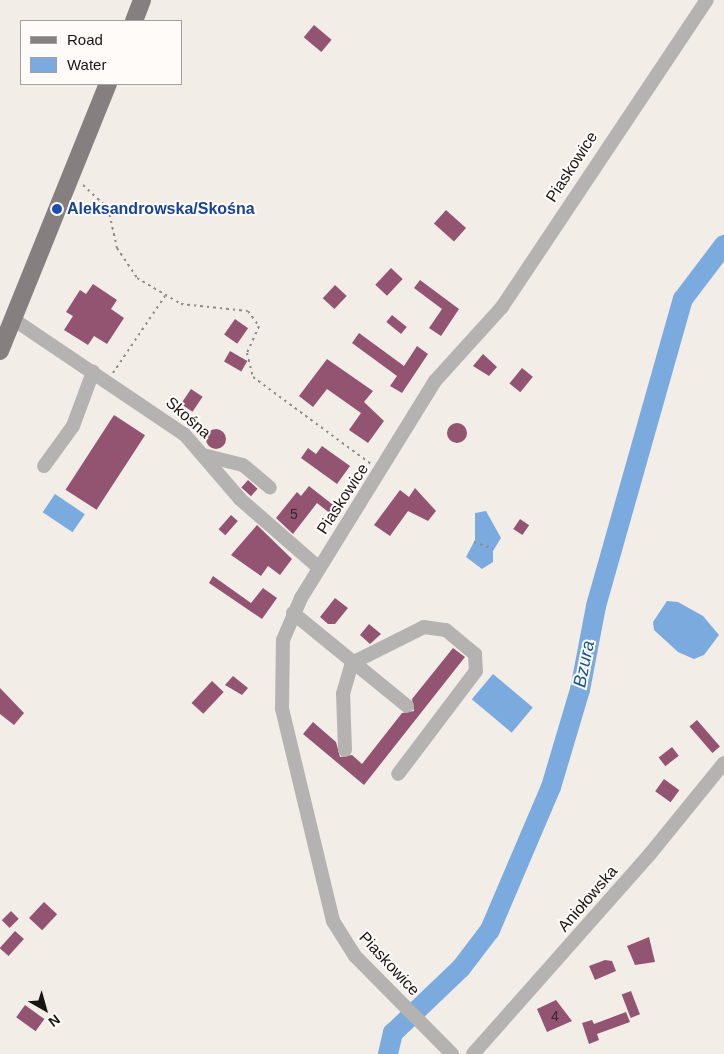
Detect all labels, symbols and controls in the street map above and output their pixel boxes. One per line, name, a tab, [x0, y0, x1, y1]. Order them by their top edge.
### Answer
legend	[20, 20, 182, 85]
text: Road	[67, 31, 103, 48]
text: Water	[67, 56, 106, 73]
street label: Piaskowice	[542, 128, 602, 206]
place label: Aleksandrowska/Skośna	[67, 199, 255, 219]
marker: Aleksandrowska/Skośna	[51, 203, 63, 215]
street label: Skośna	[162, 393, 214, 443]
street label: Piaskowice	[313, 460, 373, 538]
house number: 5	[290, 506, 298, 522]
water label: Bzura	[569, 639, 599, 689]
street label: Aniołowska	[554, 862, 622, 936]
street label: Piaskowice	[355, 928, 423, 1000]
north arrow	[20, 984, 70, 1034]
house number: 4	[551, 1008, 559, 1024]
text: N	[45, 1011, 63, 1030]

